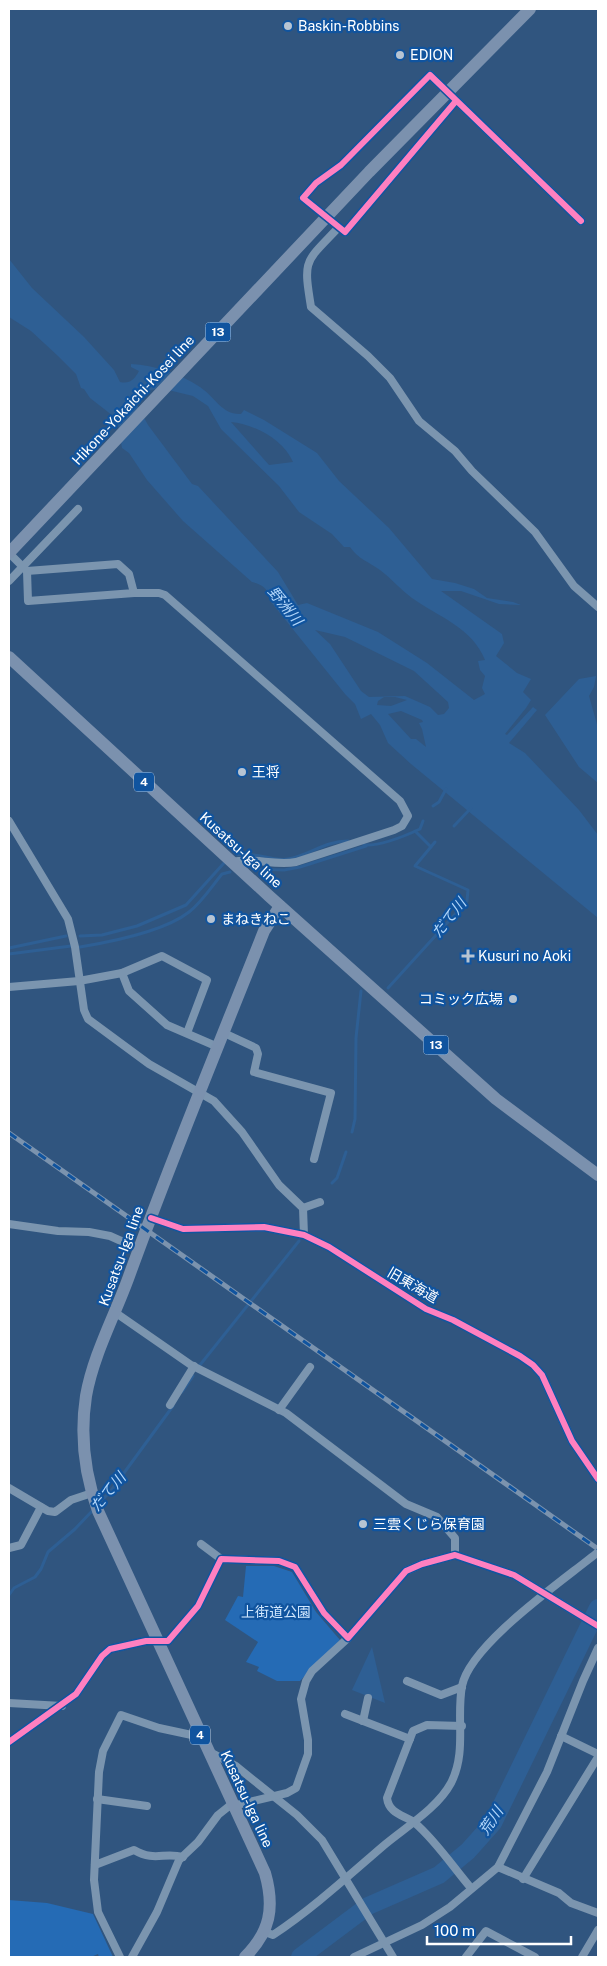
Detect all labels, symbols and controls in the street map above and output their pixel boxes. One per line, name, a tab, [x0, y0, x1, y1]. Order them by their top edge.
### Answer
place label: Baskin-Robbins	[298, 18, 399, 34]
marker: Baskin-Robbins	[282, 20, 294, 32]
place label: EDION	[410, 47, 453, 63]
marker: EDION	[394, 49, 406, 61]
road number: 13	[206, 322, 230, 342]
street label: Hikone-Yokaichi-Kosei line	[69, 332, 197, 468]
water label: 野洲川	[265, 583, 307, 630]
place label: 王将	[252, 764, 280, 780]
marker: 王将	[236, 766, 248, 778]
road number: 4	[134, 772, 154, 792]
street label: Kusatsu-Iga line	[197, 809, 285, 891]
water label: だて川	[428, 893, 471, 941]
place label: まねきねこ	[221, 911, 291, 927]
marker: まねきねこ	[205, 913, 217, 925]
place label: Kusuri no Aoki	[478, 948, 571, 964]
marker: Kusuri no Aoki	[462, 950, 474, 962]
place label: コミック広場	[419, 991, 503, 1007]
marker: コミック広場	[507, 993, 519, 1005]
road number: 13	[424, 1036, 448, 1054]
street label: Kusatsu-Iga line	[96, 1204, 146, 1308]
street label: 旧東海道	[385, 1264, 441, 1306]
water label: だて川	[87, 1467, 130, 1514]
place label: 三雲くじら保育園	[373, 1516, 485, 1532]
marker: 三雲くじら保育園	[357, 1518, 369, 1530]
park label: 上街道公園	[241, 1604, 311, 1620]
road number: 4	[190, 1726, 210, 1744]
street label: Kusatsu-Iga line	[218, 1748, 276, 1850]
water label: 荒川	[475, 1802, 507, 1838]
scale bar	[427, 1914, 571, 1946]
text: 100 m	[434, 1922, 475, 1939]

